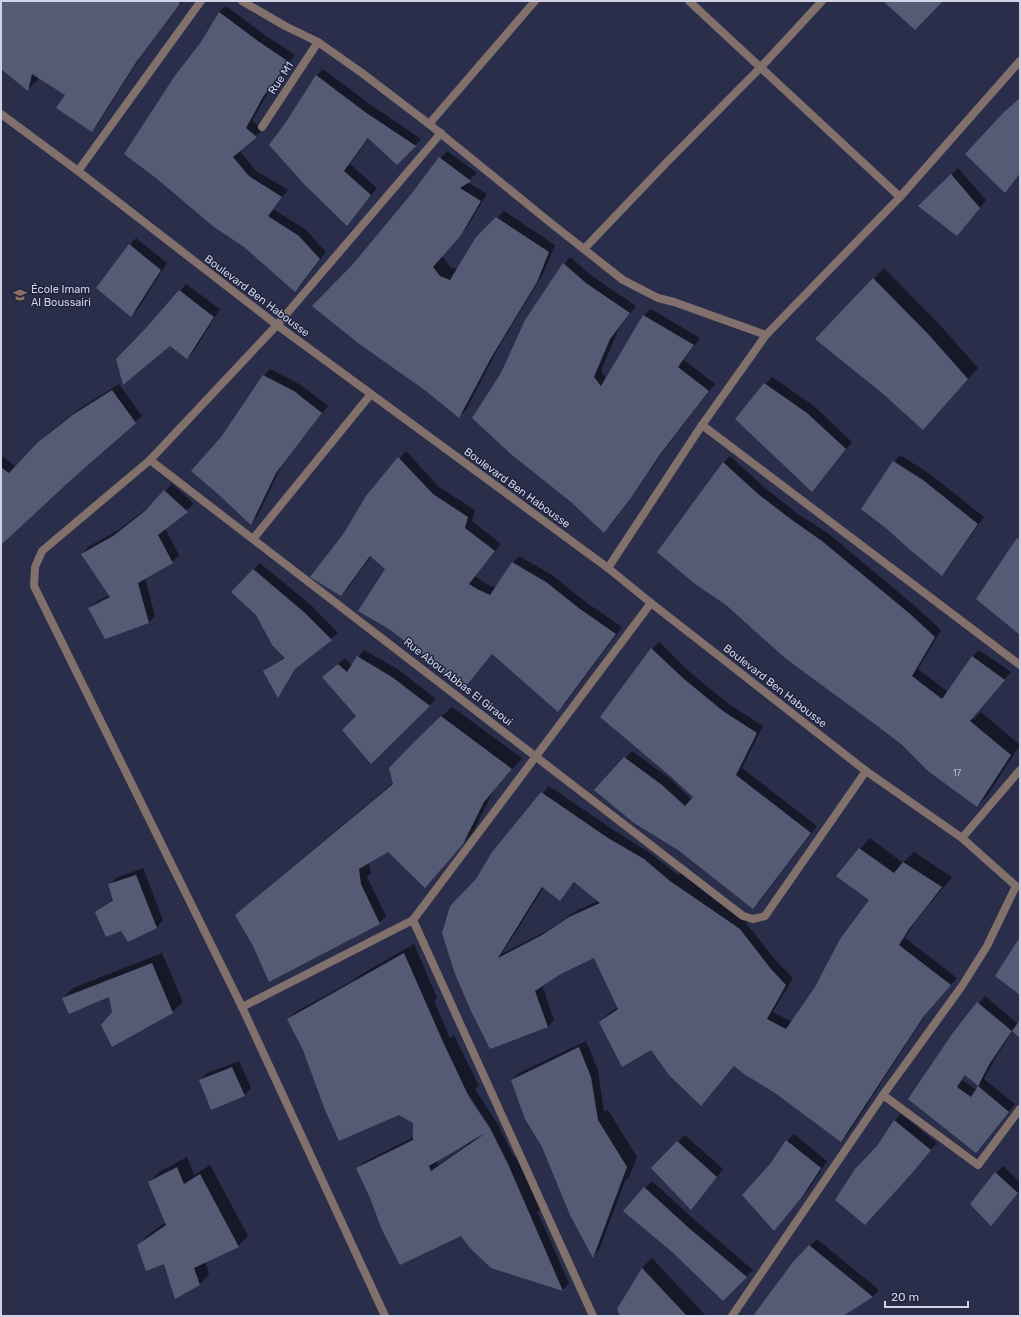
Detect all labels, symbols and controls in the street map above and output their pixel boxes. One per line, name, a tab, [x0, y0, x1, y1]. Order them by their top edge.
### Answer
street label: Rue M1	[266, 59, 296, 97]
street label: Boulevard Ben Habousse	[202, 252, 312, 340]
place label: École Imam Al Boussairi	[31, 283, 91, 309]
school or university icon: École Imam Al Boussairi	[12, 287, 28, 303]
street label: Boulevard Ben Habousse	[461, 445, 573, 531]
street label: Rue Abou Abbas El Giraoui	[401, 635, 515, 729]
street label: Boulevard Ben Habousse	[721, 642, 829, 730]
house number: 17	[953, 768, 962, 778]
scale bar	[885, 1283, 968, 1309]
text: 20 m	[891, 1290, 919, 1304]

